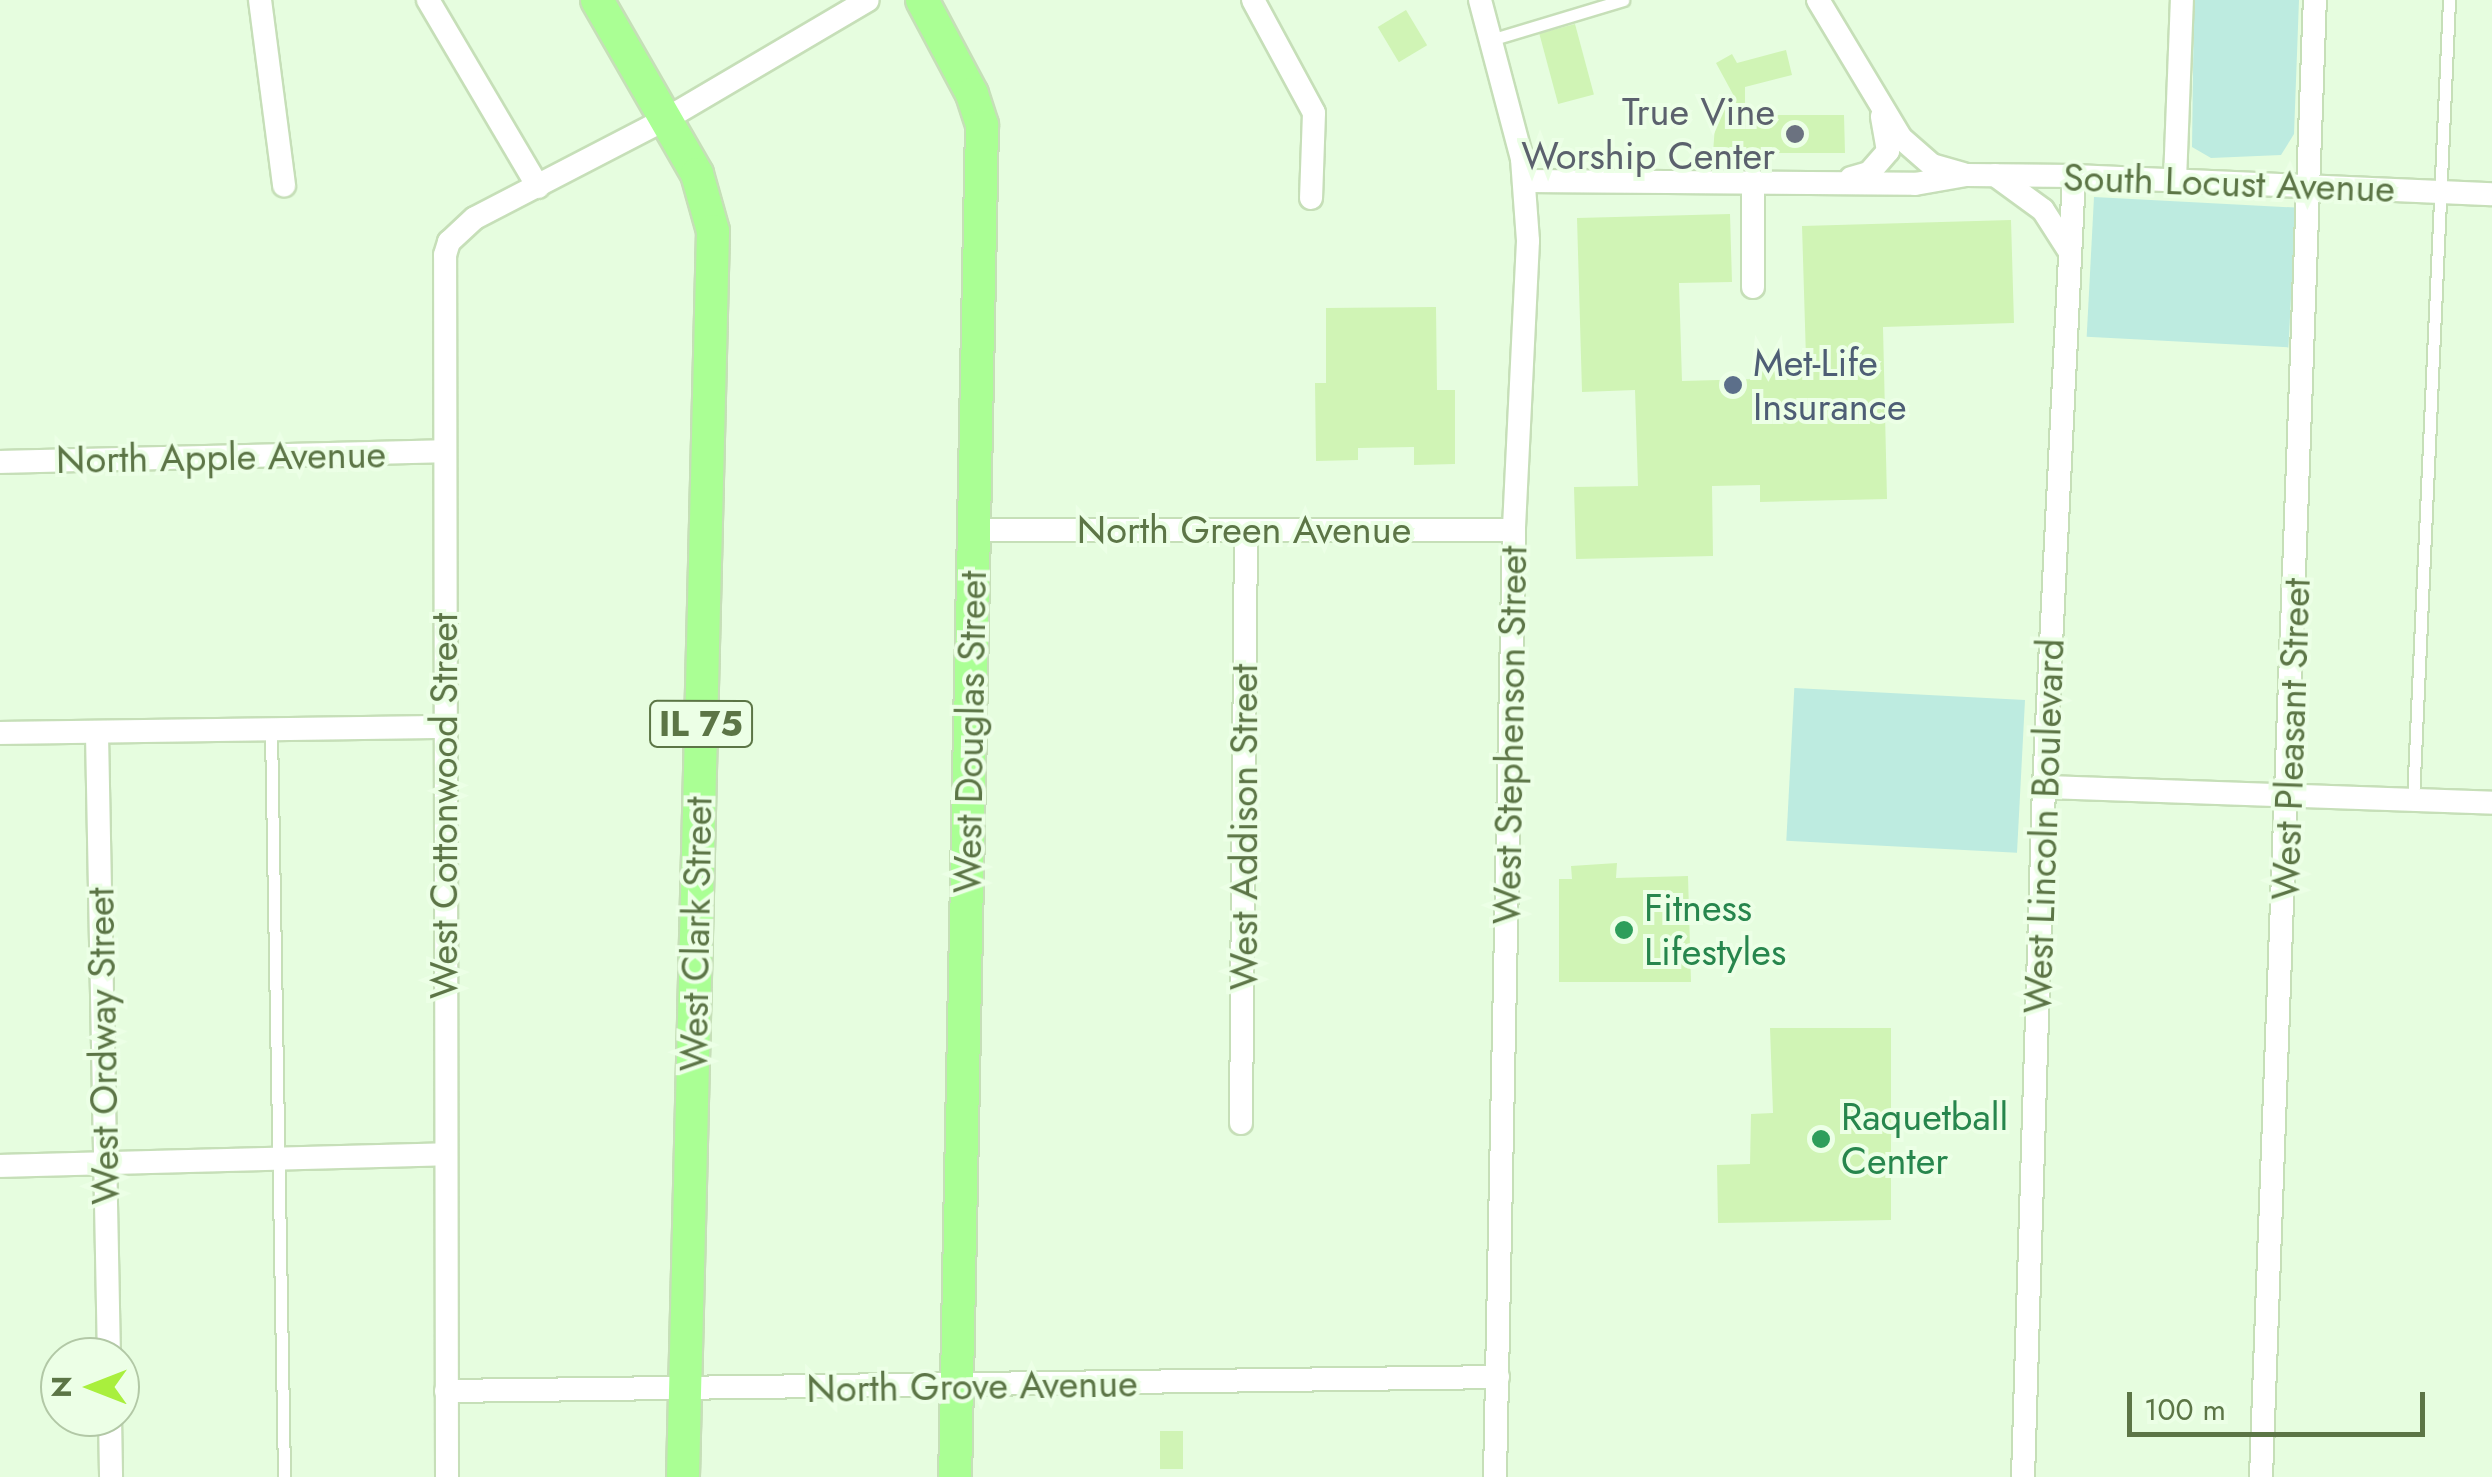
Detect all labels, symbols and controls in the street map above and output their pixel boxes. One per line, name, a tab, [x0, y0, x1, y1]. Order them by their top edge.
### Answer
place label: True Vine Worship Center	[1521, 89, 1775, 178]
marker: True Vine Worship Center	[1784, 123, 1806, 145]
street label: South Locust Avenue	[2062, 154, 2396, 212]
place label: Met-Life Insurance	[1753, 340, 1907, 429]
marker: Met-Life Insurance	[1722, 374, 1744, 396]
street label: North Apple Avenue	[56, 431, 386, 483]
street label: North Green Avenue	[1077, 507, 1411, 553]
street label: West Stephenson Street	[1484, 545, 1536, 925]
street label: West Douglas Street	[944, 570, 996, 894]
street label: West Pleasant Street	[2263, 577, 2319, 901]
street label: West Cottonwood Street	[421, 613, 467, 999]
street label: West Lincoln Boulevard	[2015, 638, 2073, 1014]
street label: West Addison Street	[1221, 664, 1267, 990]
road number: IL 75	[648, 694, 754, 754]
street label: West Clark Street	[671, 796, 721, 1072]
place label: Fitness Lifestyles	[1644, 885, 1786, 974]
street label: West Ordway Street	[77, 887, 129, 1205]
marker: Fitness Lifestyles	[1613, 919, 1635, 941]
place label: Raquetball Center	[1841, 1094, 2008, 1184]
marker: Raquetball Center	[1810, 1128, 1832, 1150]
north arrow	[40, 1337, 140, 1437]
street label: North Grove Avenue	[806, 1360, 1138, 1412]
scale bar	[2132, 1372, 2430, 1434]
text: N	[41, 1376, 82, 1398]
text: 100 m	[2144, 1388, 2226, 1431]

